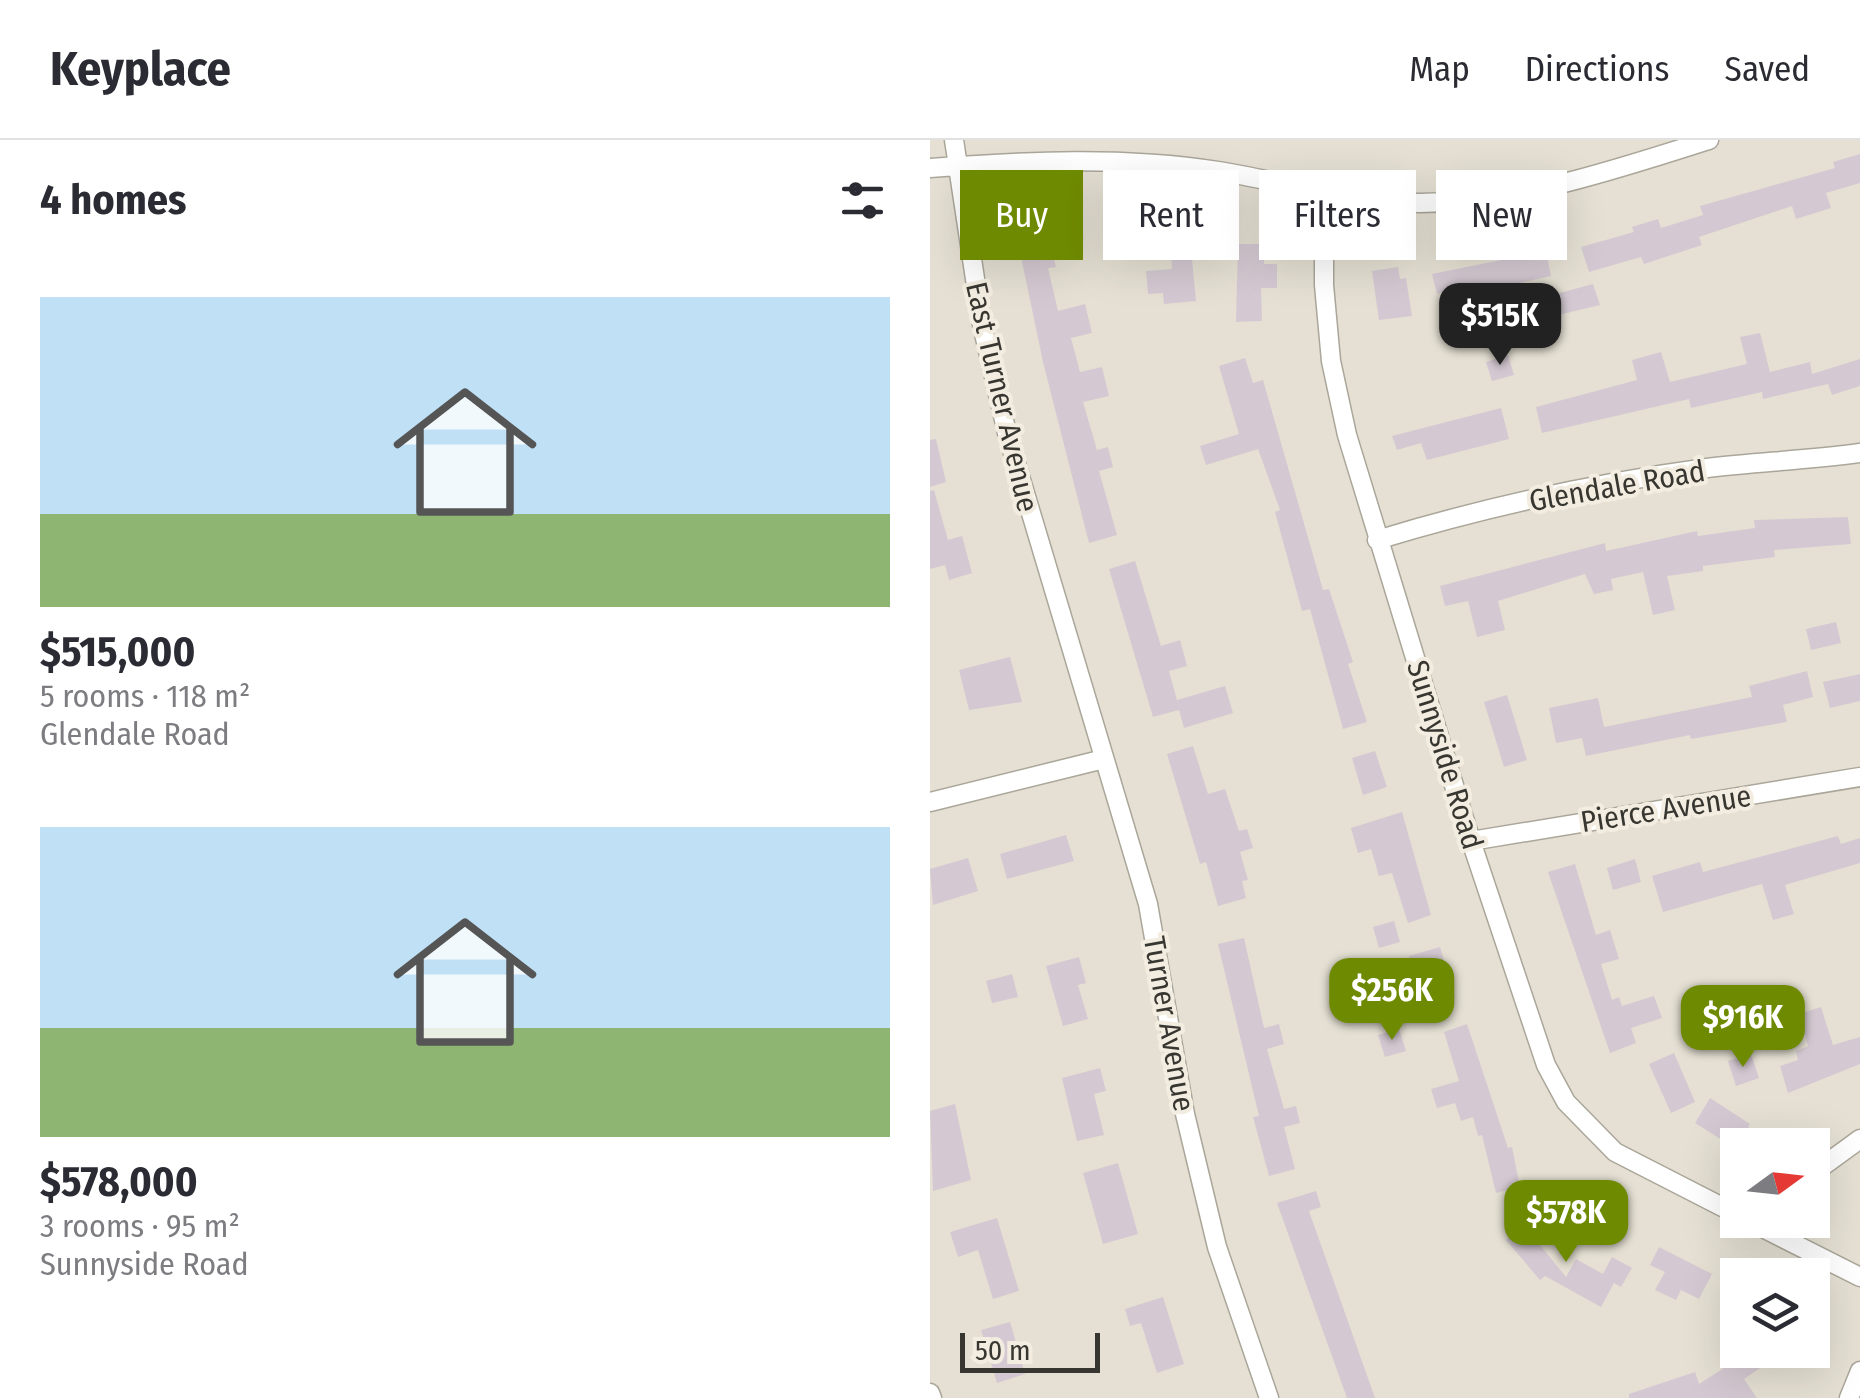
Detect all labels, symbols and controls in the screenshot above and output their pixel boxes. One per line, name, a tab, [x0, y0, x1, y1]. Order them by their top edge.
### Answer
text: Keyplace	[50, 40, 231, 98]
text: Map	[1409, 48, 1470, 90]
text: Directions	[1525, 48, 1670, 90]
text: Saved	[1725, 48, 1810, 90]
chip: Buy	[960, 170, 1083, 260]
chip: Rent	[1103, 170, 1239, 260]
chip: Filters	[1259, 170, 1416, 260]
chip: New	[1436, 170, 1567, 260]
icon: filters	[835, 173, 890, 228]
text: 4 homes	[40, 175, 187, 225]
street label: East Turner Avenue	[958, 278, 1046, 516]
pin: $515K	[1430, 283, 1570, 368]
text: $515K	[1461, 296, 1539, 334]
icon: home	[375, 362, 555, 542]
street label: Glendale Road	[1526, 453, 1708, 519]
text: $515,000	[40, 627, 195, 677]
street label: Sunnyside Road	[1399, 656, 1491, 854]
text: 5 rooms · 118 m²	[40, 677, 250, 715]
text: Glendale Road	[40, 715, 230, 753]
street label: Pierce Avenue	[1578, 778, 1754, 840]
icon: home	[375, 892, 555, 1072]
street label: Turner Avenue	[1136, 934, 1202, 1114]
pin: $256K	[1322, 958, 1462, 1043]
text: $256K	[1351, 971, 1433, 1009]
pin: $916K	[1673, 985, 1813, 1070]
text: $916K	[1703, 998, 1783, 1036]
north arrow	[1720, 1128, 1830, 1238]
map controls	[1720, 1128, 1830, 1368]
text: $578,000	[40, 1157, 198, 1207]
pin: $578K	[1496, 1180, 1636, 1265]
text: $578K	[1526, 1193, 1606, 1231]
text: 3 rooms · 95 m²	[40, 1207, 240, 1245]
text: Sunnyside Road	[40, 1245, 249, 1283]
button: layers	[1720, 1258, 1830, 1368]
scale bar	[960, 1328, 1100, 1372]
text: 50 m	[975, 1334, 1031, 1367]

